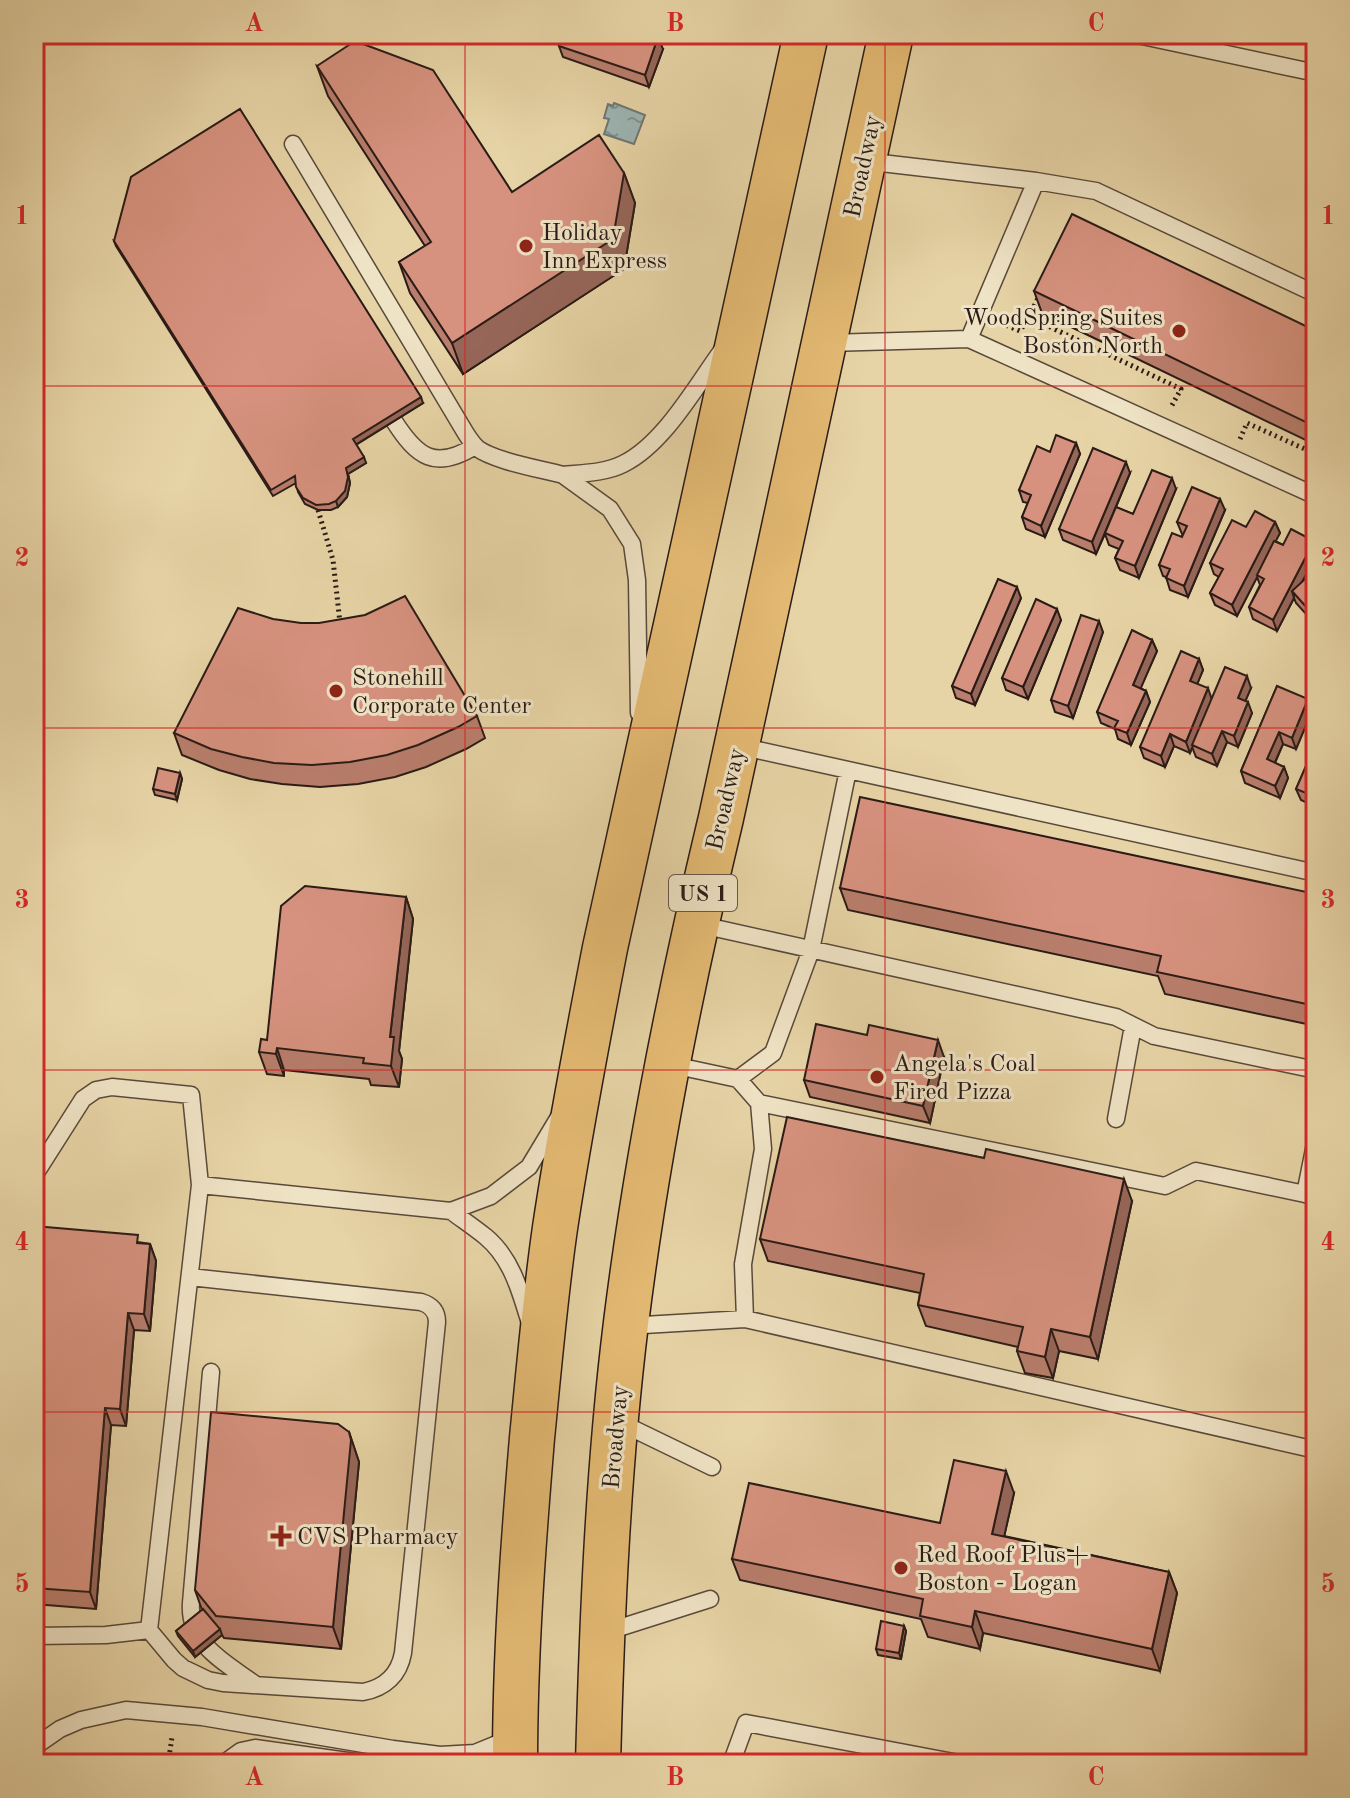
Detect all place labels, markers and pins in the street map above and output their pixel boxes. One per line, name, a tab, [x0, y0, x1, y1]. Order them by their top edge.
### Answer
place label: Holiday Inn Express	[542, 222, 667, 274]
marker: Holiday Inn Express	[517, 237, 535, 255]
place label: WoodSpring Suites Boston North	[963, 307, 1163, 359]
marker: WoodSpring Suites Boston North	[1170, 322, 1188, 340]
place label: Stonehill Corporate Center	[352, 667, 532, 719]
marker: Stonehill Corporate Center	[327, 682, 345, 700]
place label: Angela's Coal Fired Pizza	[893, 1053, 1036, 1105]
marker: Angela's Coal Fired Pizza	[868, 1068, 886, 1086]
place label: CVS Pharmacy	[297, 1526, 459, 1550]
marker: CVS Pharmacy	[272, 1527, 290, 1545]
place label: Red Roof Plus+ Boston - Logan	[917, 1544, 1089, 1596]
marker: Red Roof Plus+ Boston - Logan	[892, 1559, 910, 1577]

